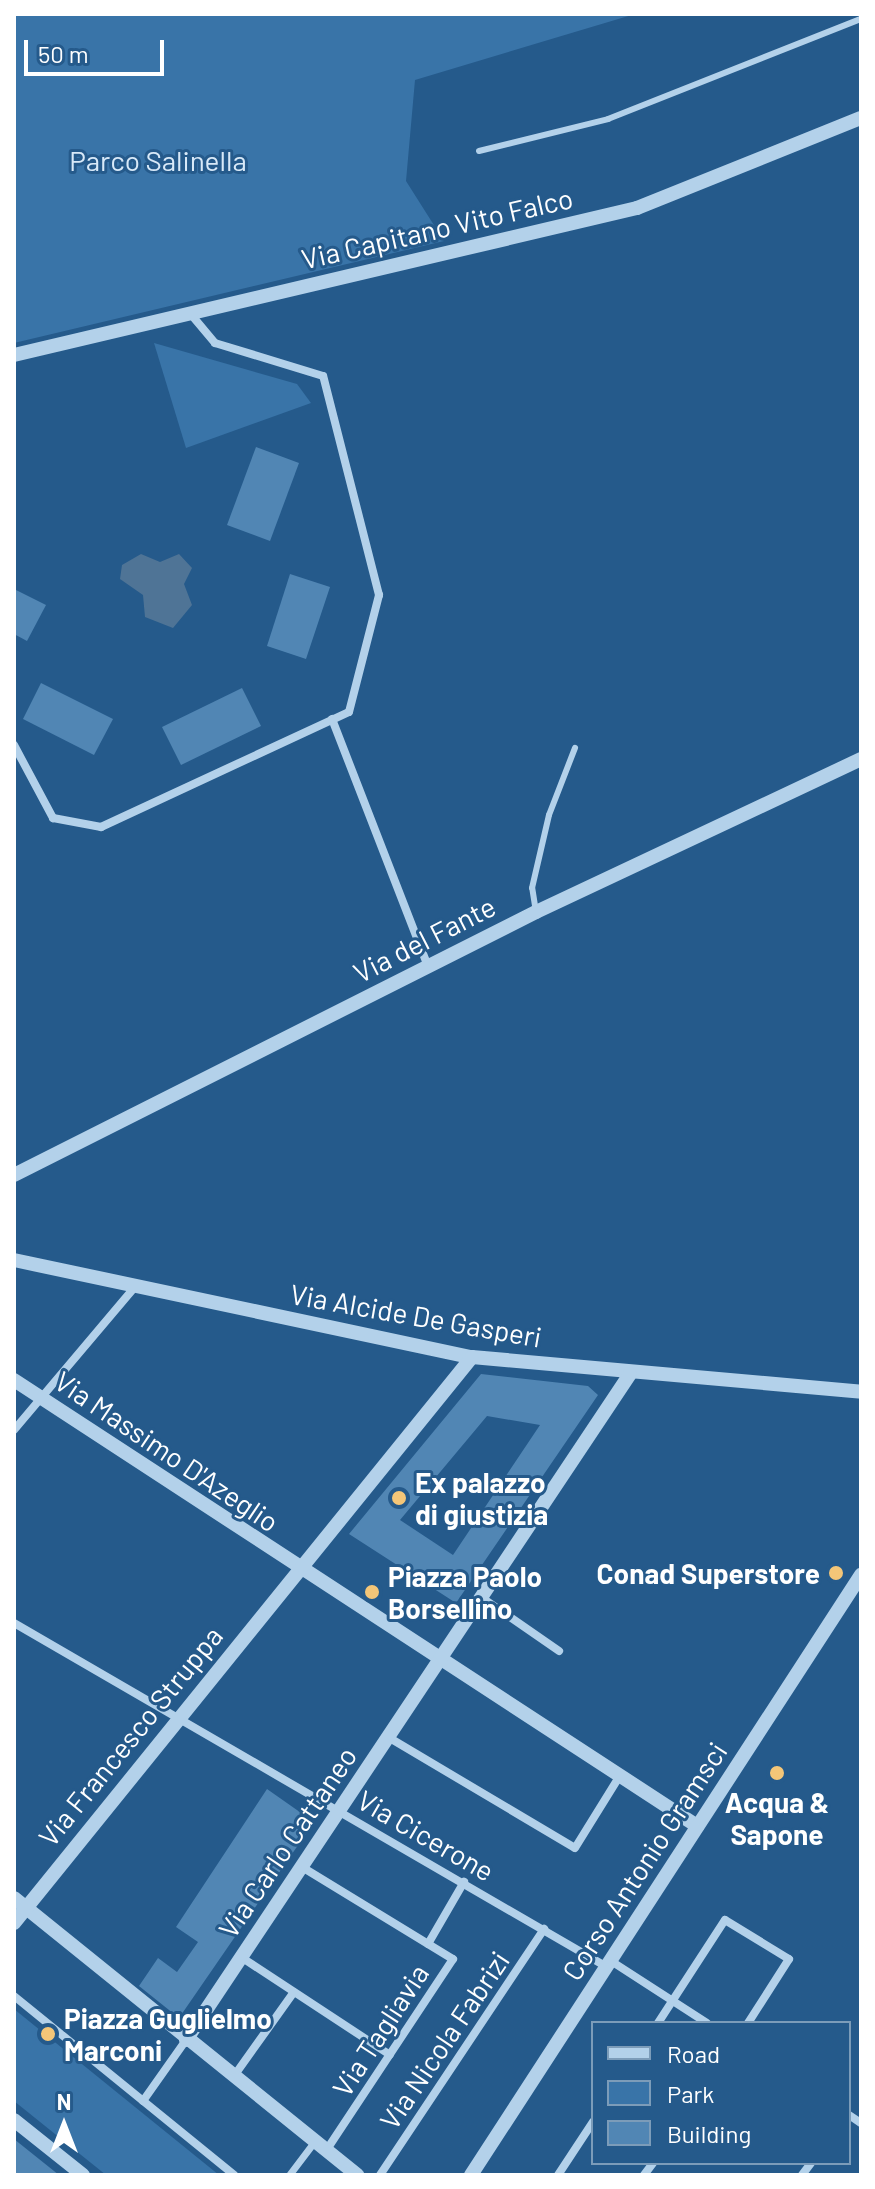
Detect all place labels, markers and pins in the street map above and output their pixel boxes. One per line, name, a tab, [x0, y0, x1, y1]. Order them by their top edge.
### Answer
place label: Ex palazzo di giustizia	[415, 1465, 548, 1531]
marker: Ex palazzo di giustizia	[390, 1489, 408, 1507]
place label: Conad Superstore	[597, 1556, 820, 1590]
place label: Piazza Paolo Borsellino	[388, 1559, 542, 1625]
marker: Conad Superstore	[827, 1564, 845, 1582]
marker: Piazza Paolo Borsellino	[363, 1583, 381, 1601]
marker: Acqua & Sapone	[768, 1764, 786, 1782]
place label: Acqua & Sapone	[725, 1785, 829, 1851]
place label: Piazza Guglielmo Marconi	[64, 2001, 272, 2067]
marker: Piazza Guglielmo Marconi	[39, 2025, 57, 2043]

